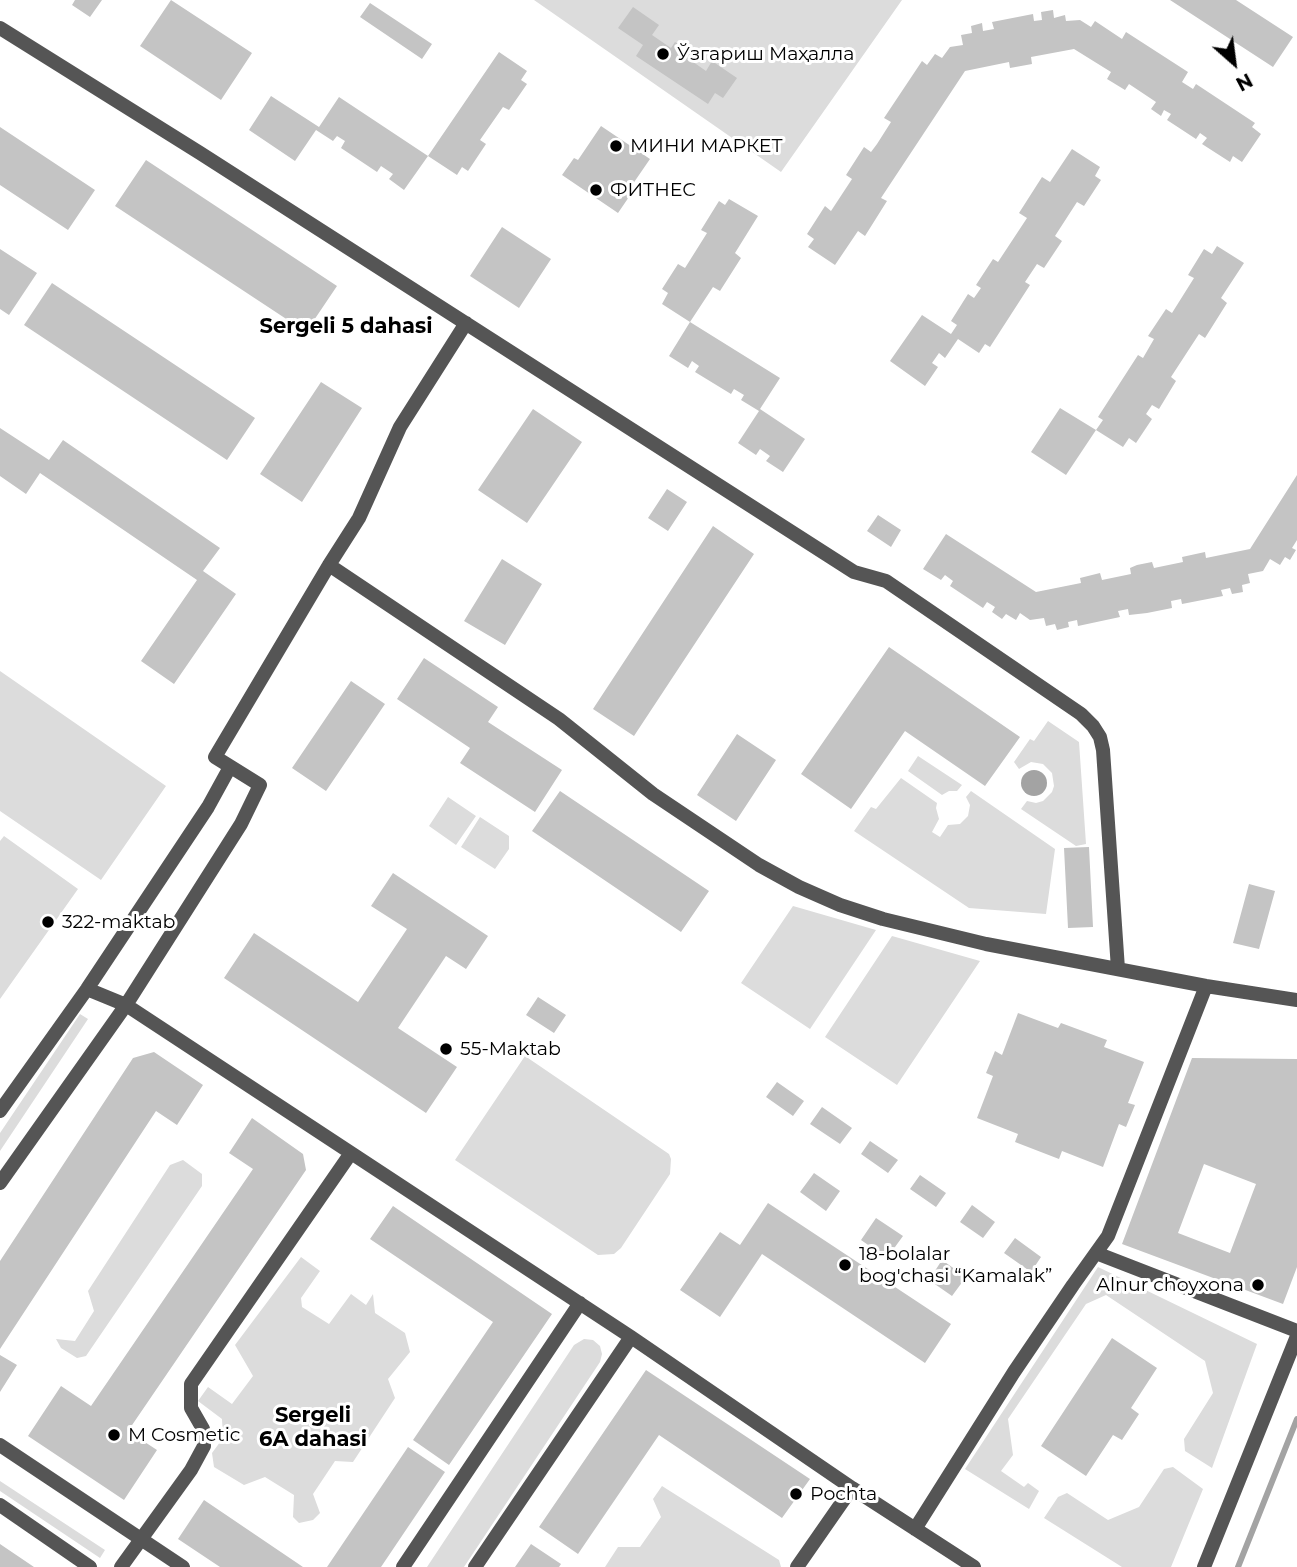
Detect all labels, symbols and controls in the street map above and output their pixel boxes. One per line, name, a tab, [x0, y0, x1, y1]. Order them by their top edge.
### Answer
north arrow	[1199, 28, 1269, 98]
place label: Ўзгариш Маҳалла	[677, 43, 854, 65]
marker: Ўзгариш Маҳалла	[655, 46, 671, 62]
text: N	[1232, 68, 1256, 96]
place label: МИНИ МАРКЕТ	[630, 135, 783, 157]
marker: МИНИ МАРКЕТ	[608, 138, 624, 154]
place label: ФИТНЕС	[610, 179, 696, 201]
marker: ФИТНЕС	[588, 182, 604, 198]
district label: Sergeli 5 dahasi	[260, 314, 432, 340]
place label: 322-maktab	[62, 911, 175, 933]
marker: 322-maktab	[40, 914, 56, 930]
place label: 55-Maktab	[460, 1038, 561, 1060]
marker: 55-Maktab	[438, 1041, 454, 1057]
place label: 18-bolalar bog'chasi “Kamalak”	[859, 1243, 1052, 1287]
marker: 18-bolalar bog'chasi “Kamalak”	[837, 1257, 853, 1273]
place label: Alnur choyxona	[1096, 1274, 1244, 1296]
marker: Alnur choyxona	[1250, 1277, 1266, 1293]
district label: Sergeli 6A dahasi	[259, 1403, 367, 1453]
place label: M Cosmetic	[128, 1424, 241, 1446]
marker: M Cosmetic	[106, 1427, 122, 1443]
place label: Pochta	[810, 1483, 877, 1505]
marker: Pochta	[788, 1486, 804, 1502]

